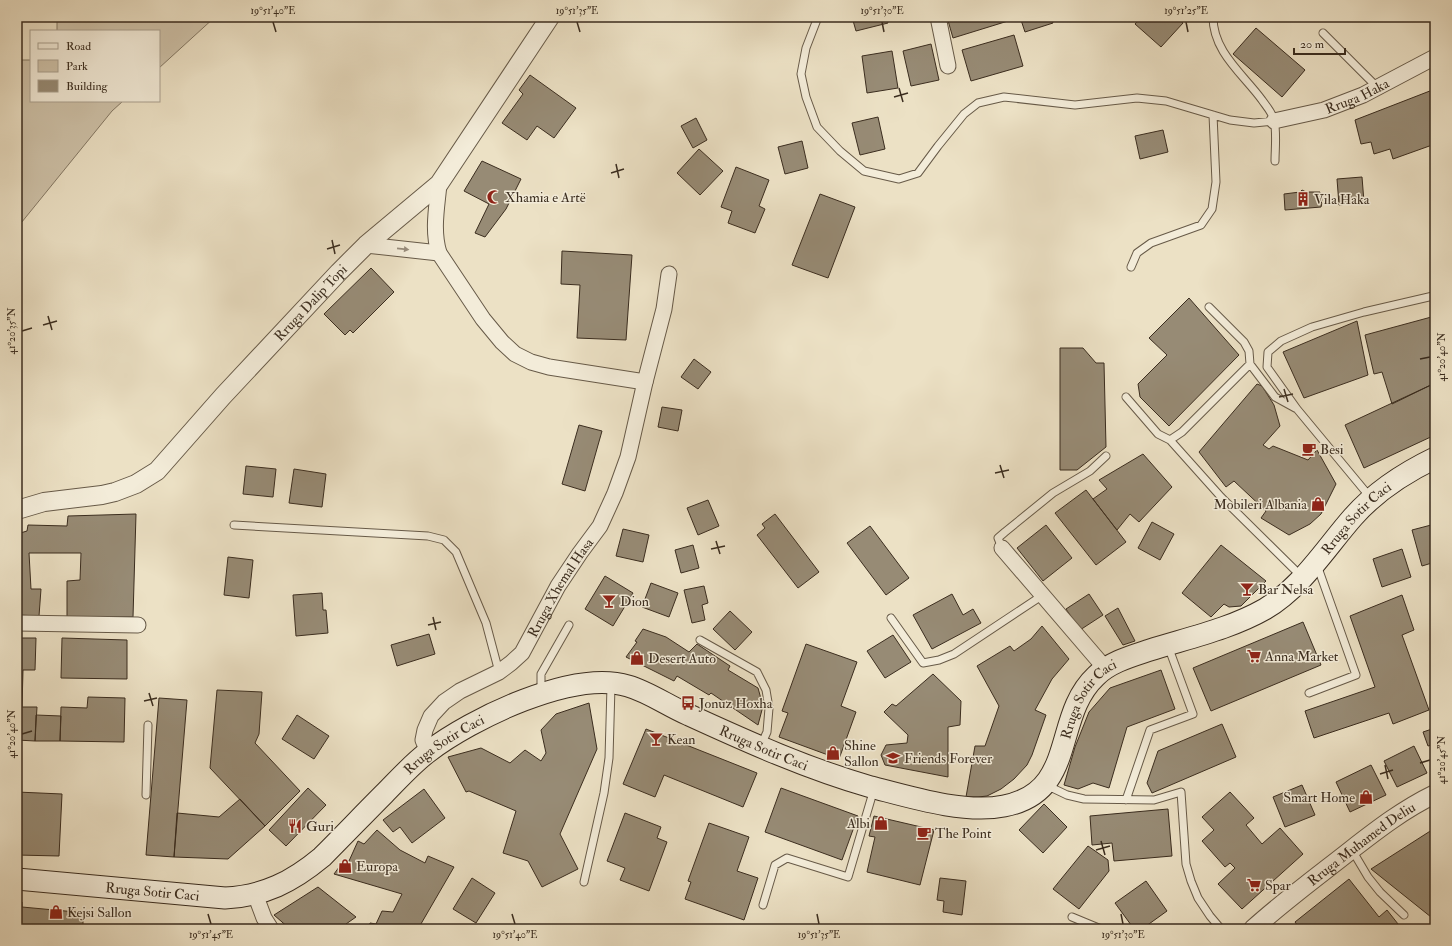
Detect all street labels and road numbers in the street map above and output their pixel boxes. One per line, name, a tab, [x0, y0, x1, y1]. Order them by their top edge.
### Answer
street label: Rruga Haka	[1323, 74, 1392, 117]
street label: Rruga Dalip Topi	[271, 260, 351, 344]
street label: Rruga Sotir Caci	[1318, 478, 1395, 558]
street label: Rruga Xhemal Hasa	[524, 534, 597, 640]
street label: Rruga Sotir Caci	[1057, 655, 1119, 741]
street label: Rruga Sotir Caci	[400, 711, 487, 778]
street label: Rruga Sotir Caci	[717, 722, 811, 774]
street label: Rruga Muhamed Deliu	[1304, 798, 1418, 889]
street label: Rruga Sotir Caci	[105, 879, 201, 904]

